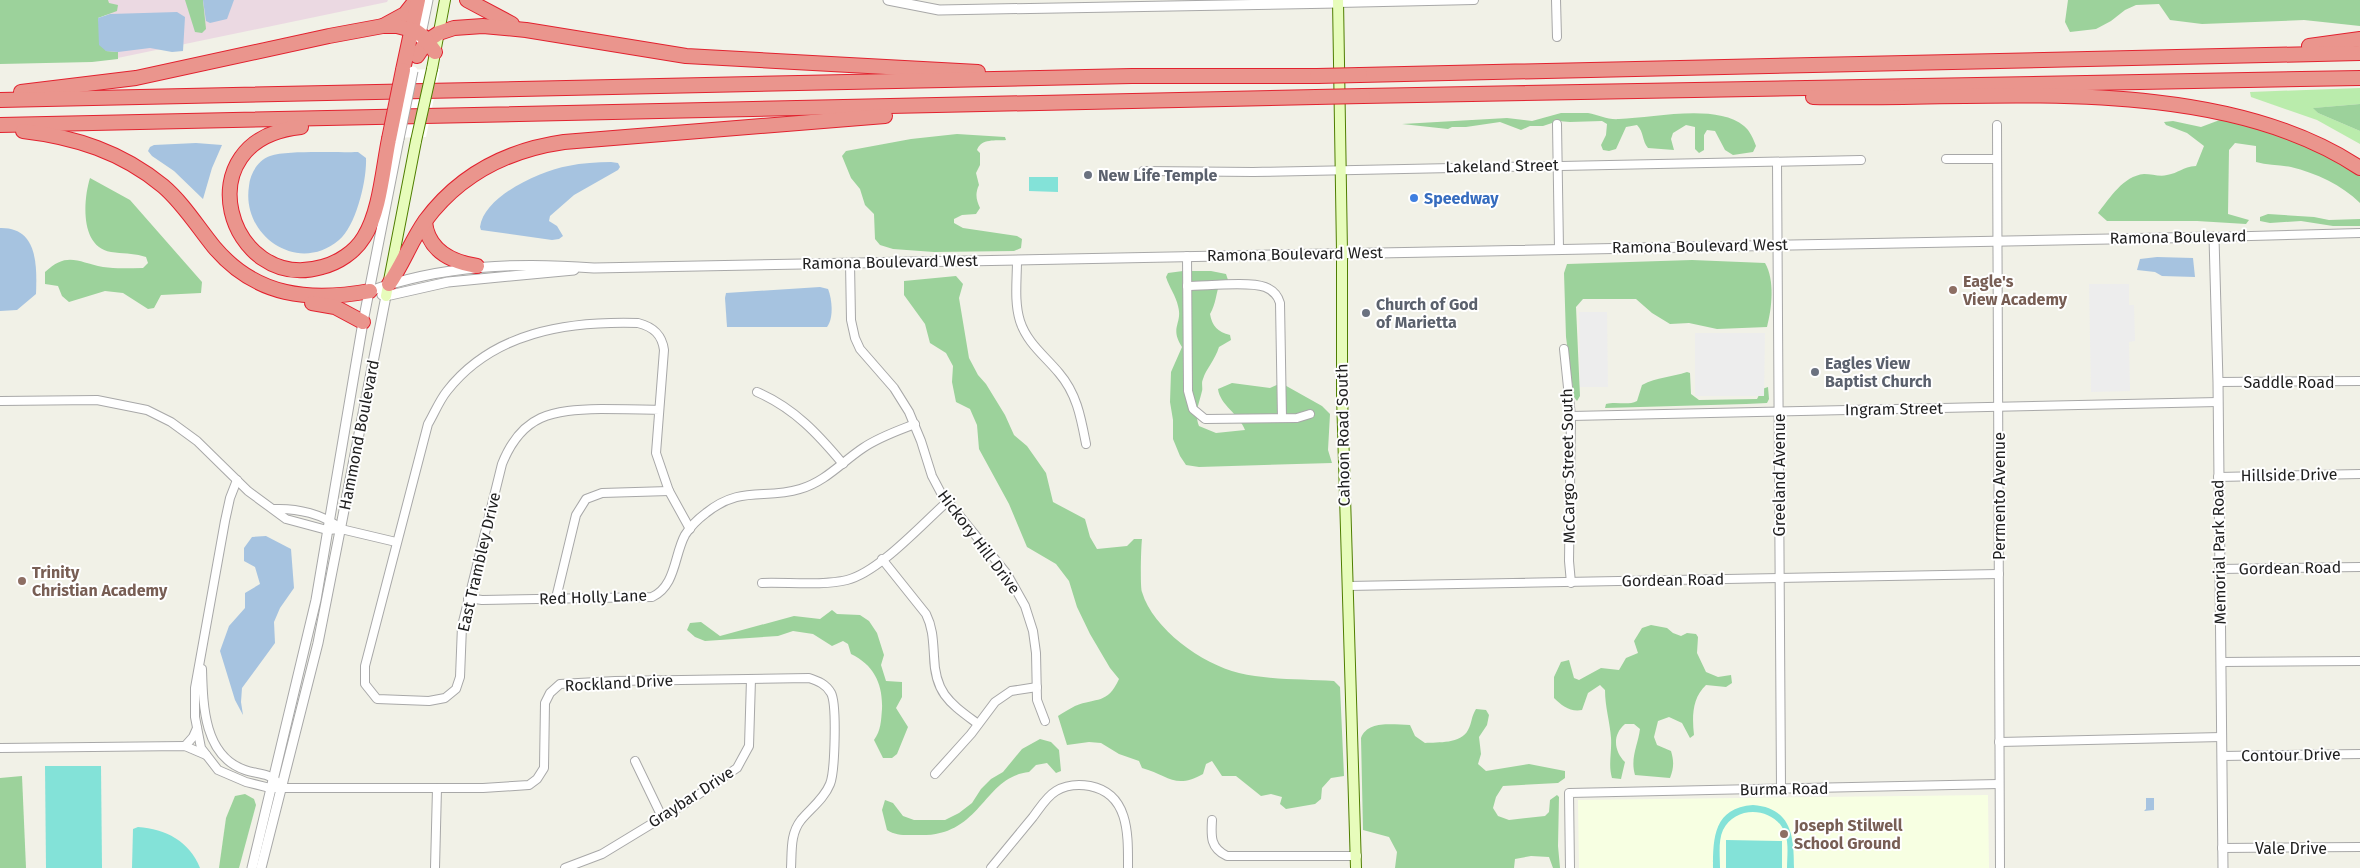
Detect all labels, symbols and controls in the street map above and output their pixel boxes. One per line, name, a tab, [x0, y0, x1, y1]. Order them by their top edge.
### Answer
street label: Lakeland Street	[1445, 156, 1559, 176]
place label: New Life Temple	[1098, 166, 1217, 185]
marker: New Life Temple	[1082, 169, 1094, 181]
place label: Speedway	[1424, 189, 1499, 208]
marker: Speedway	[1408, 192, 1420, 204]
street label: Ramona Boulevard	[2109, 226, 2247, 248]
street label: Ramona Boulevard West	[1612, 235, 1788, 257]
street label: Ramona Boulevard West	[1207, 243, 1383, 265]
street label: Ramona Boulevard West	[802, 251, 978, 273]
place label: Eagle's View Academy	[1962, 272, 2068, 309]
marker: Eagle's View Academy	[1947, 284, 1959, 296]
place label: Church of God of Marietta	[1376, 295, 1478, 332]
marker: Church of God of Marietta	[1360, 307, 1372, 319]
place label: Eagles View Baptist Church	[1825, 354, 1932, 391]
street label: Hammond Boulevard	[335, 358, 383, 512]
street label: Cahoon Road South	[1332, 363, 1354, 507]
marker: Eagles View Baptist Church	[1809, 366, 1821, 378]
street label: Saddle Road	[2243, 373, 2335, 392]
street label: McCargo Street South	[1557, 388, 1579, 544]
street label: Ingram Street	[1845, 399, 1943, 419]
street label: Greeland Avenue	[1770, 414, 1789, 536]
street label: Permento Avenue	[1990, 432, 2009, 560]
street label: Hillside Drive	[2240, 465, 2338, 485]
street label: Memorial Park Road	[2208, 479, 2230, 625]
street label: Hickory Hill Drive	[934, 486, 1024, 598]
street label: East Trambley Drive	[454, 490, 504, 634]
street label: Gordean Road	[2239, 558, 2341, 578]
place label: Trinity Christian Academy	[32, 563, 168, 600]
street label: Gordean Road	[1622, 570, 1724, 590]
marker: Trinity Christian Academy	[16, 575, 28, 587]
street label: Red Holly Lane	[539, 586, 647, 608]
street label: Rockland Drive	[564, 671, 674, 695]
street label: Contour Drive	[2241, 745, 2341, 765]
street label: Graybar Drive	[645, 762, 737, 832]
street label: Burma Road	[1739, 779, 1829, 799]
place label: Joseph Stilwell School Ground	[1793, 816, 1903, 853]
marker: Joseph Stilwell School Ground	[1778, 828, 1790, 840]
street label: Vale Drive	[2255, 839, 2327, 858]

